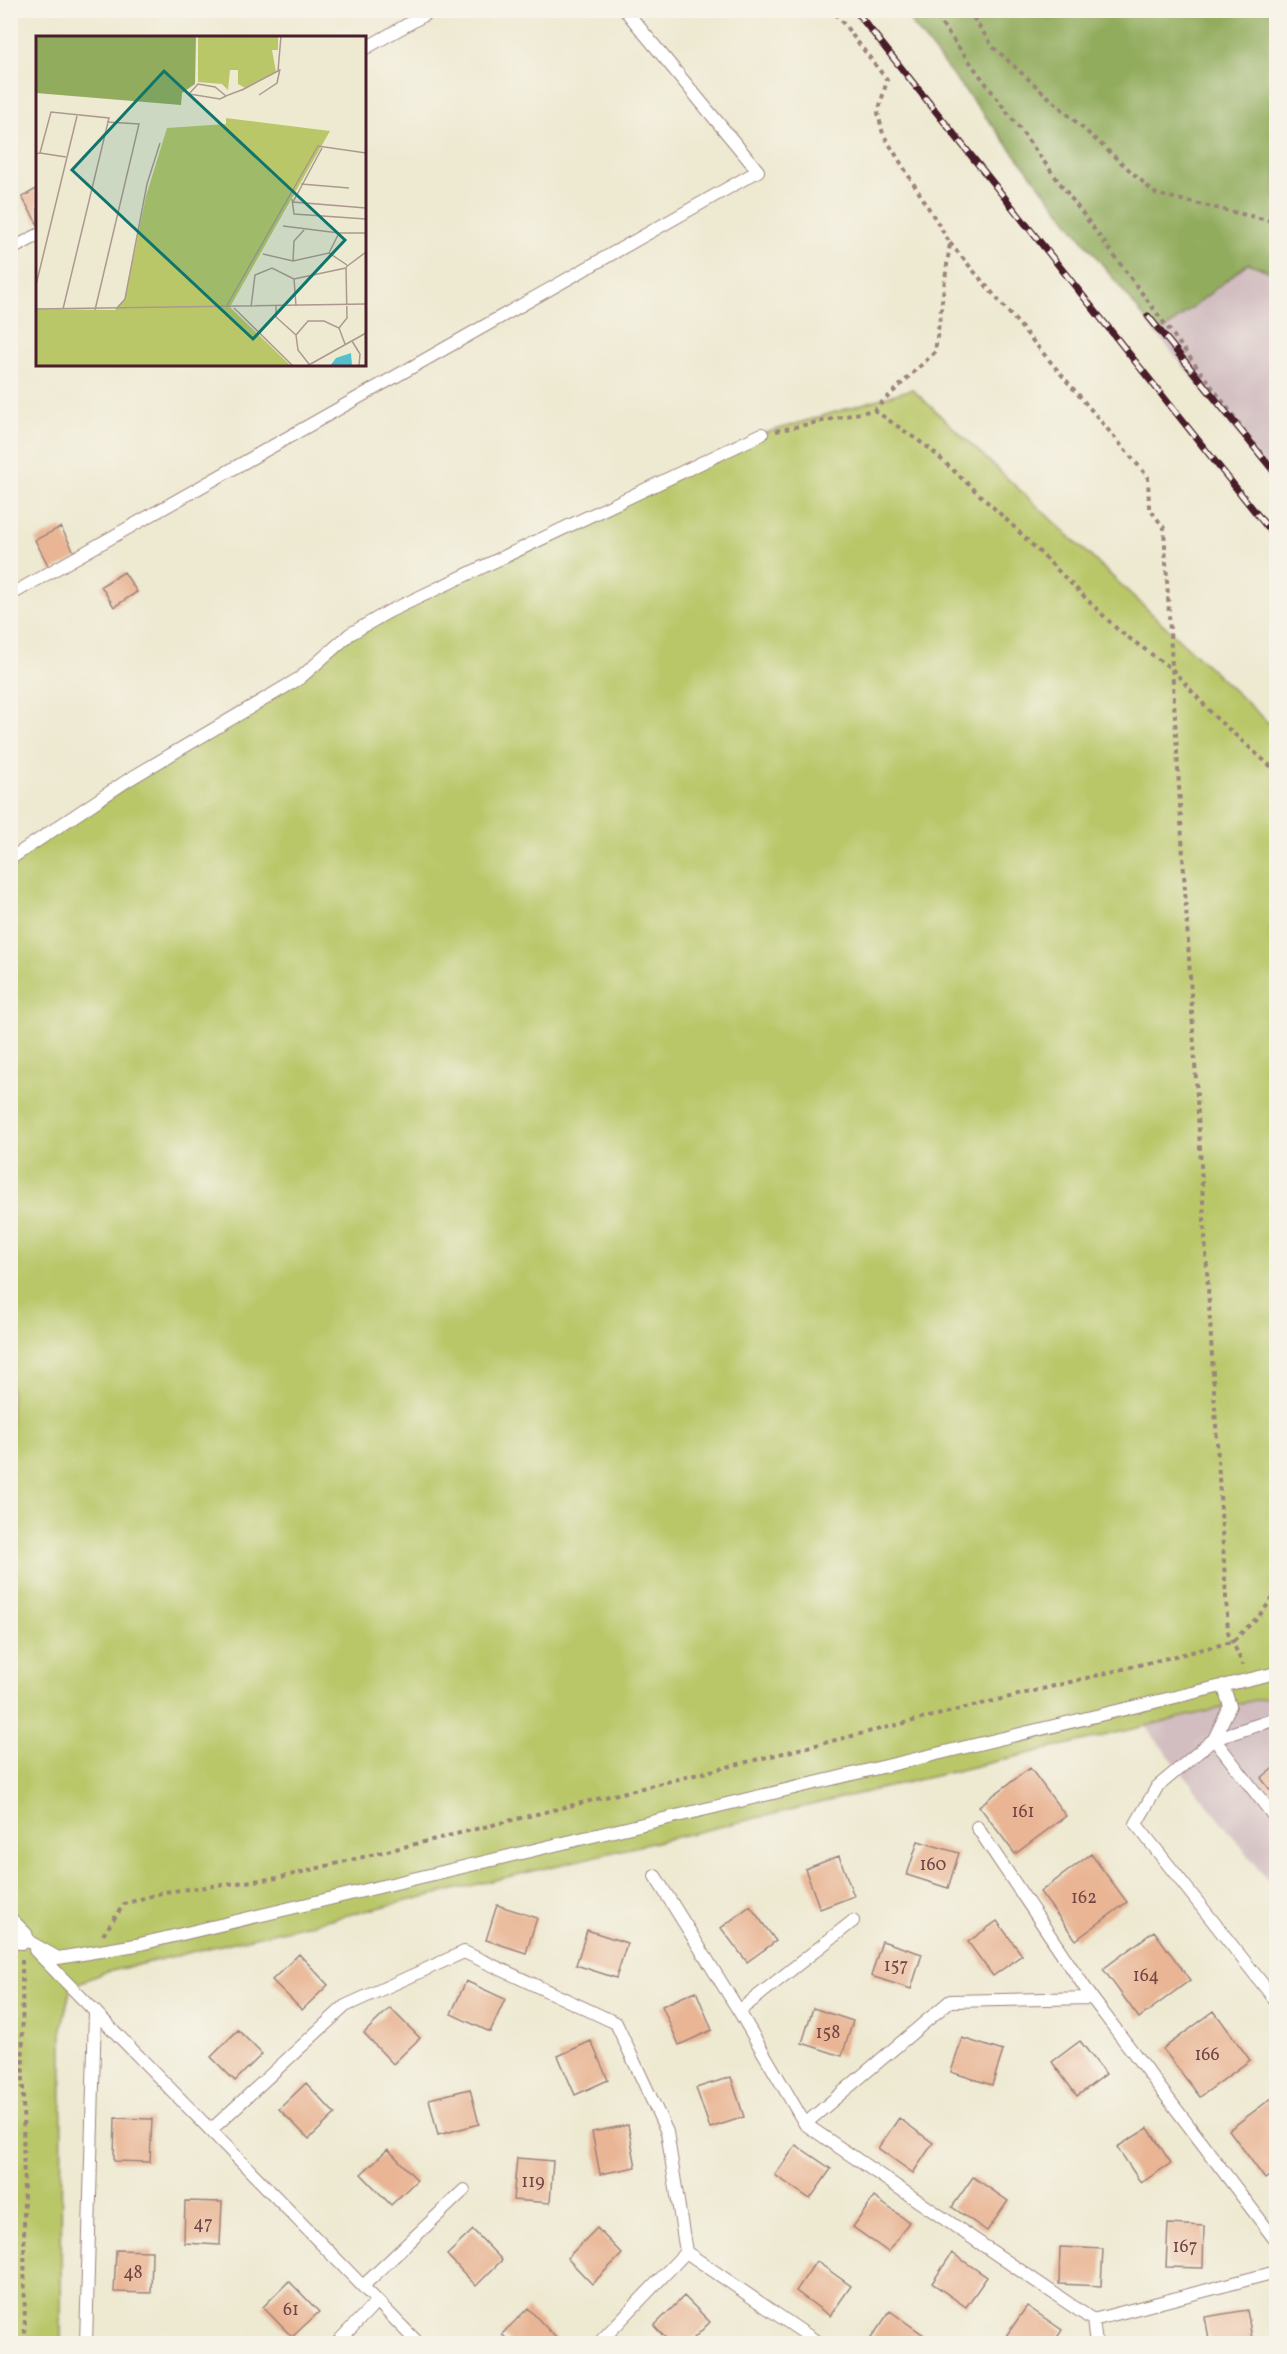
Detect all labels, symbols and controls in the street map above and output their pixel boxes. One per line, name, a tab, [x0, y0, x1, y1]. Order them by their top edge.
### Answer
inset map	[36, 36, 366, 366]
house number: 161	[1011, 1800, 1035, 1825]
house number: 160	[920, 1853, 947, 1878]
house number: 162	[1071, 1886, 1097, 1911]
house number: 157	[884, 1954, 908, 1979]
house number: 164	[1133, 1964, 1159, 1989]
house number: 158	[816, 2021, 840, 2046]
house number: 166	[1194, 2043, 1220, 2068]
house number: 119	[521, 2170, 545, 2195]
house number: 47	[193, 2212, 213, 2237]
house number: 167	[1173, 2235, 1197, 2260]
house number: 48	[123, 2261, 143, 2286]
house number: 61	[283, 2298, 299, 2323]

